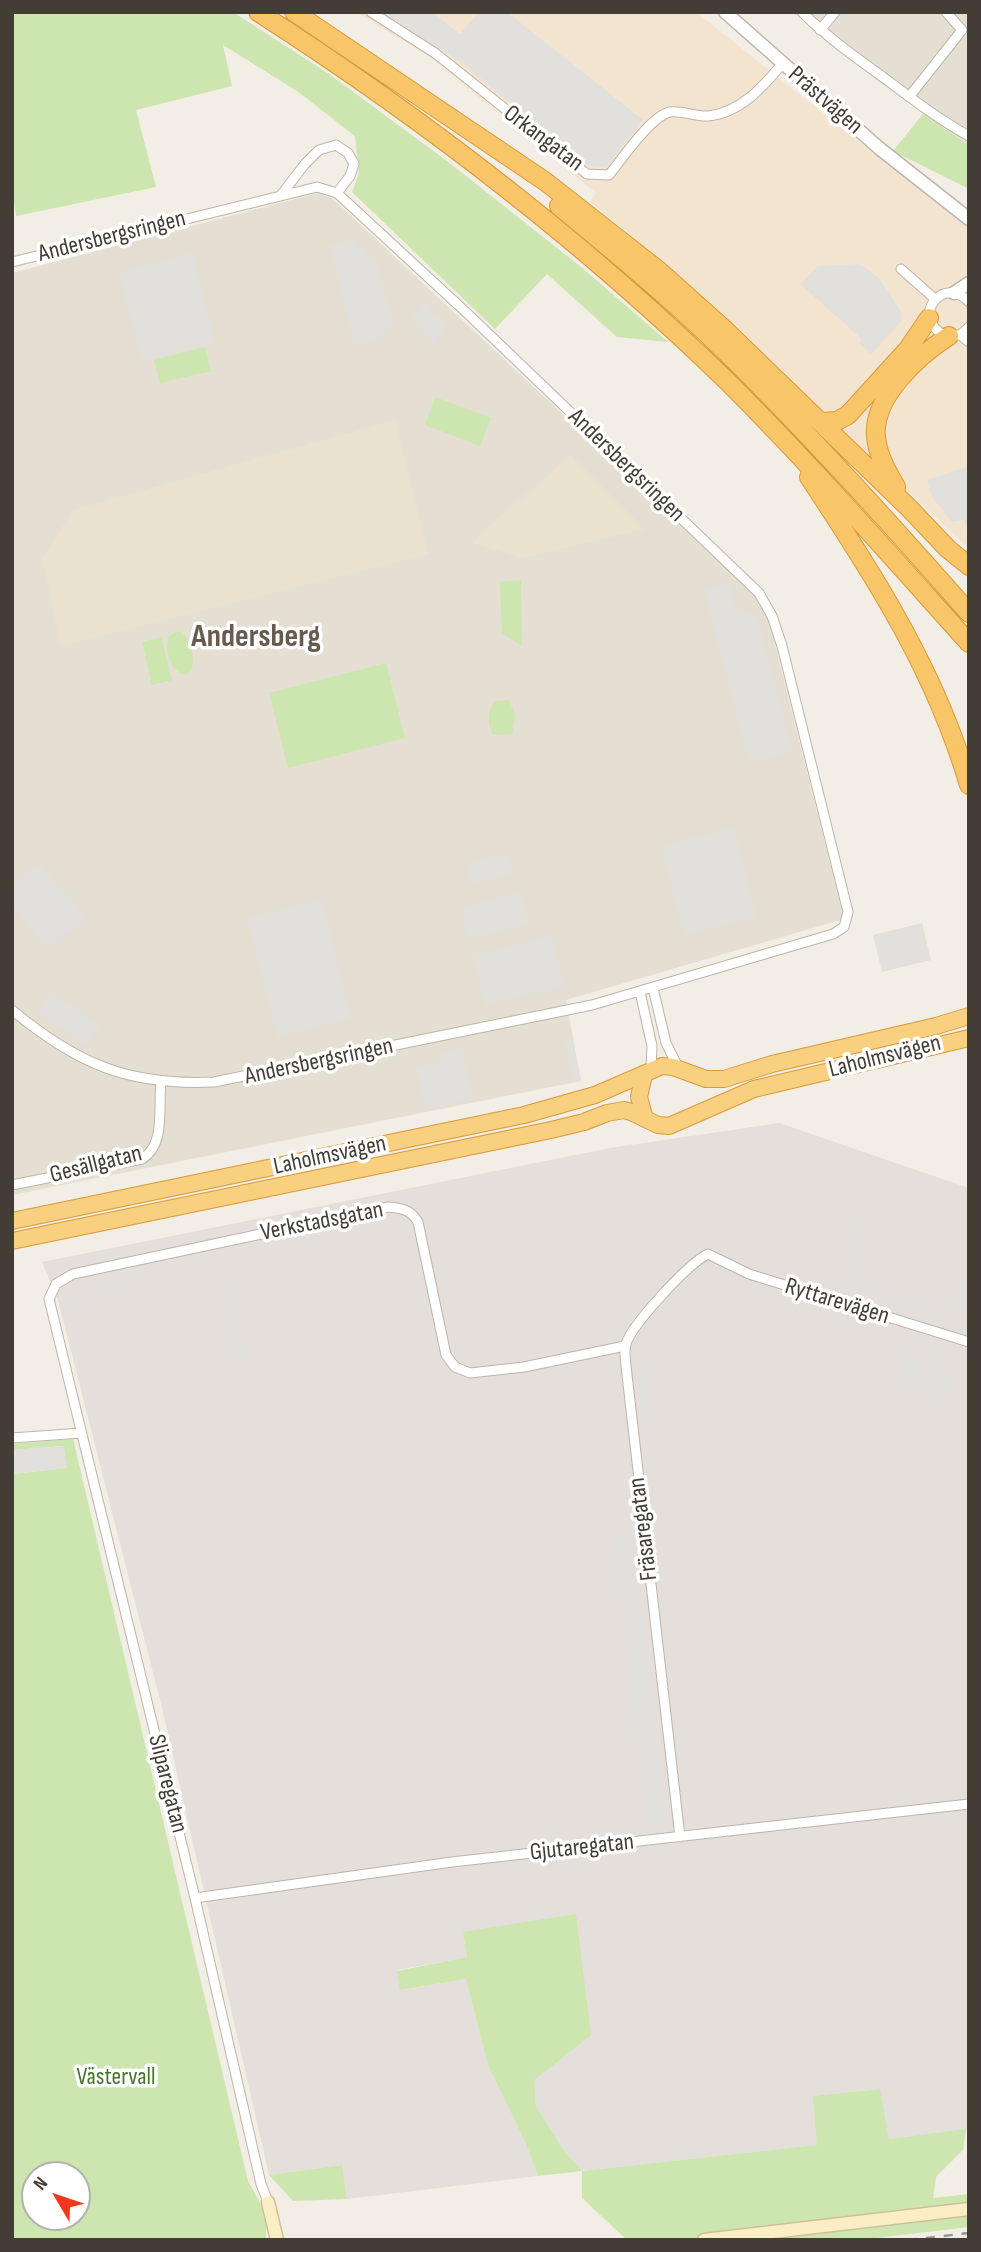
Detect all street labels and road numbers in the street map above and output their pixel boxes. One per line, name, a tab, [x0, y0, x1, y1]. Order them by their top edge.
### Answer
street label: Prästvägen	[782, 61, 868, 141]
street label: Orkangatan	[497, 100, 589, 178]
street label: Andersbergsringen	[35, 205, 189, 269]
street label: Andersbergsringen	[562, 403, 690, 529]
street label: Laholmsvägen	[826, 1029, 944, 1085]
street label: Andersbergsringen	[242, 1032, 396, 1092]
street label: Laholmsvägen	[271, 1130, 389, 1182]
street label: Gesällgatan	[47, 1140, 145, 1190]
street label: Verkstadsgatan	[258, 1196, 386, 1248]
street label: Ryttarevägen	[781, 1273, 893, 1331]
street label: Fräsaregatan	[623, 1476, 665, 1582]
street label: Sliparegatan	[141, 1732, 193, 1836]
street label: Gjutaregatan	[529, 1828, 635, 1868]

